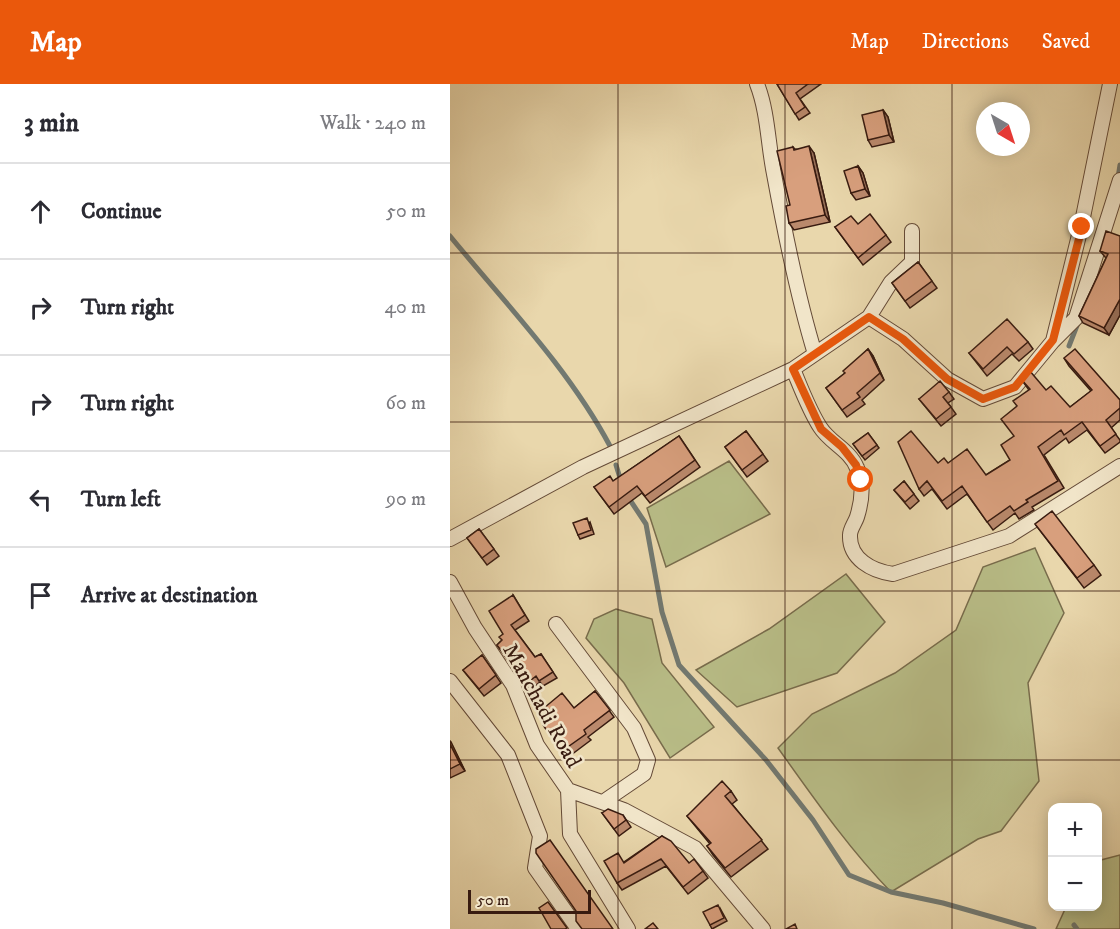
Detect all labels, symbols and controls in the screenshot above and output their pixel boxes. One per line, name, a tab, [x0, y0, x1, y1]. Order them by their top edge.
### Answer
text: Map	[30, 25, 82, 60]
text: Map	[850, 29, 889, 55]
text: Directions	[922, 29, 1009, 55]
text: Saved	[1042, 29, 1090, 55]
north arrow	[976, 102, 1030, 156]
text: 3 min	[24, 107, 79, 140]
text: Walk · 240 m	[320, 111, 426, 136]
icon: ahead	[24, 195, 57, 228]
text: Continue	[81, 198, 162, 225]
text: 50 m	[386, 199, 426, 224]
route end	[1068, 213, 1094, 239]
icon: right	[24, 291, 57, 324]
text: Turn right	[81, 294, 174, 321]
text: 40 m	[384, 295, 426, 320]
icon: right	[24, 387, 57, 420]
text: Turn right	[81, 390, 174, 417]
text: 60 m	[386, 391, 426, 416]
route start	[847, 466, 873, 492]
icon: left	[24, 483, 57, 516]
text: Turn left	[81, 486, 161, 513]
text: 90 m	[386, 487, 426, 512]
icon: arrive	[24, 579, 57, 612]
text: Arrive at destination	[81, 582, 258, 609]
street label: Manchadi Road	[496, 639, 587, 773]
map controls	[1048, 803, 1102, 911]
button: +	[1048, 803, 1102, 857]
button: −	[1048, 857, 1102, 911]
scale bar	[468, 887, 591, 914]
text: 50 m	[477, 890, 509, 910]

